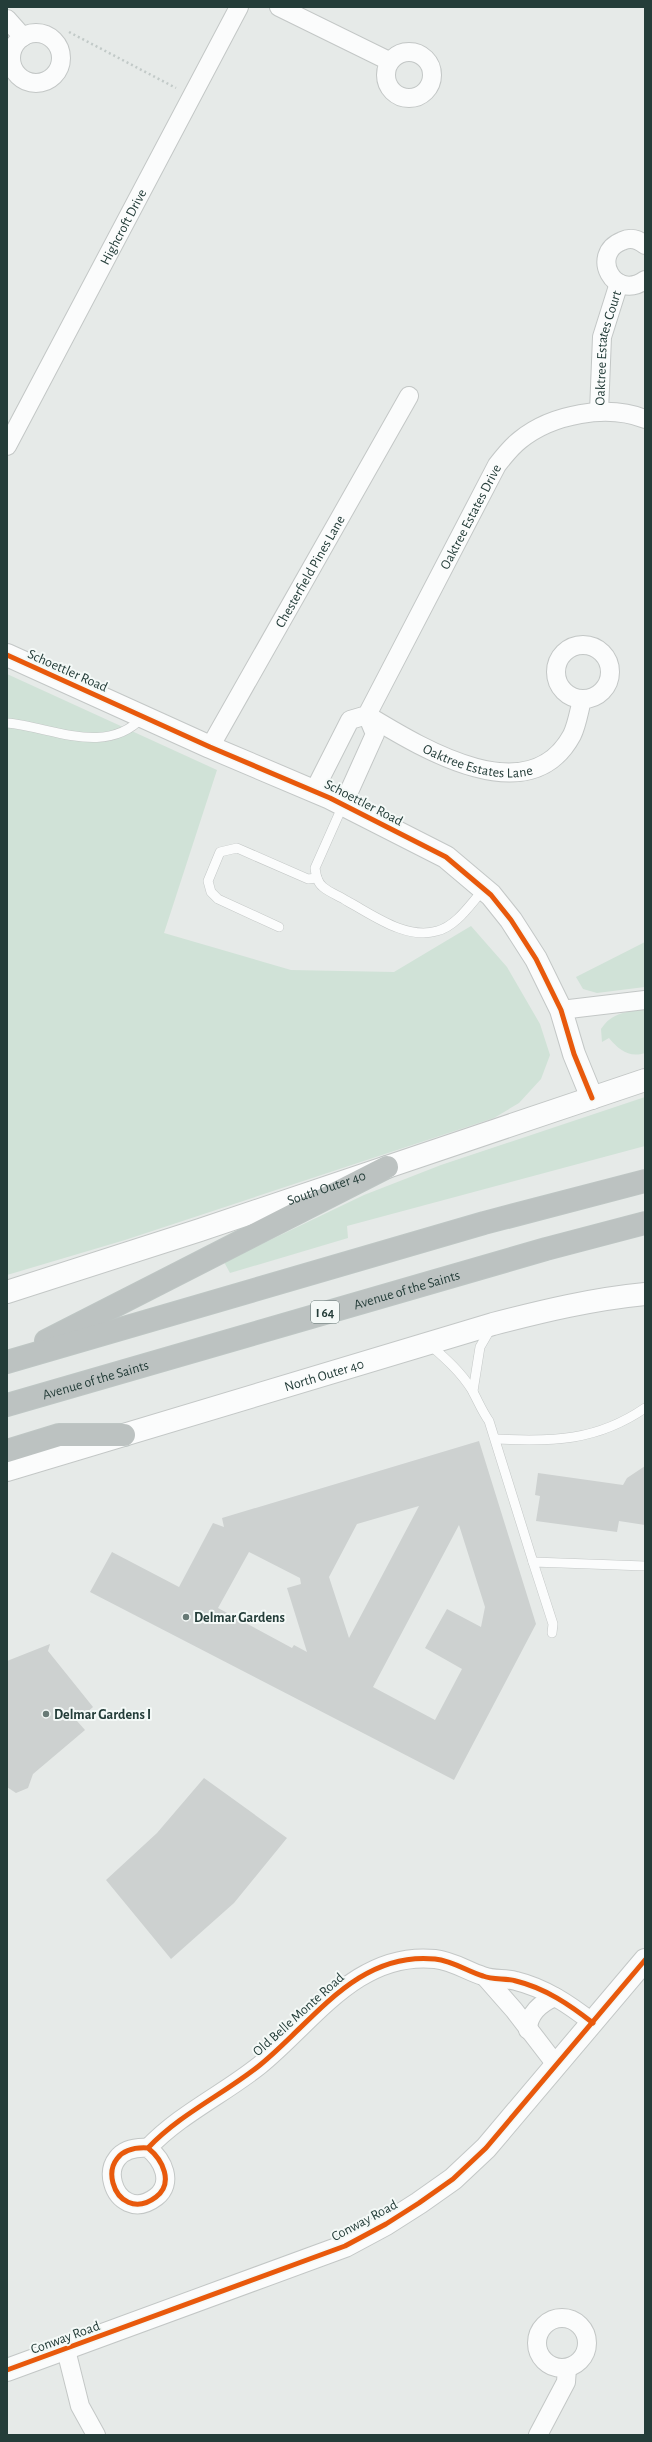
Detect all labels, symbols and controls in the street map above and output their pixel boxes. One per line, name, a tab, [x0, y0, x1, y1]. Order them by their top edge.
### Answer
street label: Highcroft Drive	[98, 187, 150, 268]
street label: Oaktree Estates Court	[593, 288, 624, 406]
street label: Oaktree Estates Drive	[438, 462, 504, 572]
street label: Chesterfield Pines Lane	[273, 513, 348, 630]
street label: Schoettler Road	[26, 647, 110, 695]
street label: Oaktree Estates Lane	[420, 742, 534, 781]
street label: Schoettler Road	[322, 777, 405, 829]
street label: South Outer 40	[285, 1169, 368, 1208]
street label: Avenue of the Saints	[352, 1268, 462, 1312]
road number: I 64	[311, 1301, 339, 1323]
street label: North Outer 40	[283, 1357, 366, 1394]
street label: Avenue of the Saints	[41, 1358, 150, 1402]
place label: Delmar Gardens	[194, 1611, 285, 1625]
marker: Delmar Gardens	[181, 1612, 191, 1622]
place label: Delmar Gardens I	[54, 1708, 151, 1722]
marker: Delmar Gardens I	[41, 1709, 51, 1719]
street label: Old Belle Monte Road	[250, 1970, 347, 2059]
street label: Conway Road	[329, 2198, 400, 2244]
street label: Conway Road	[29, 2319, 102, 2357]

